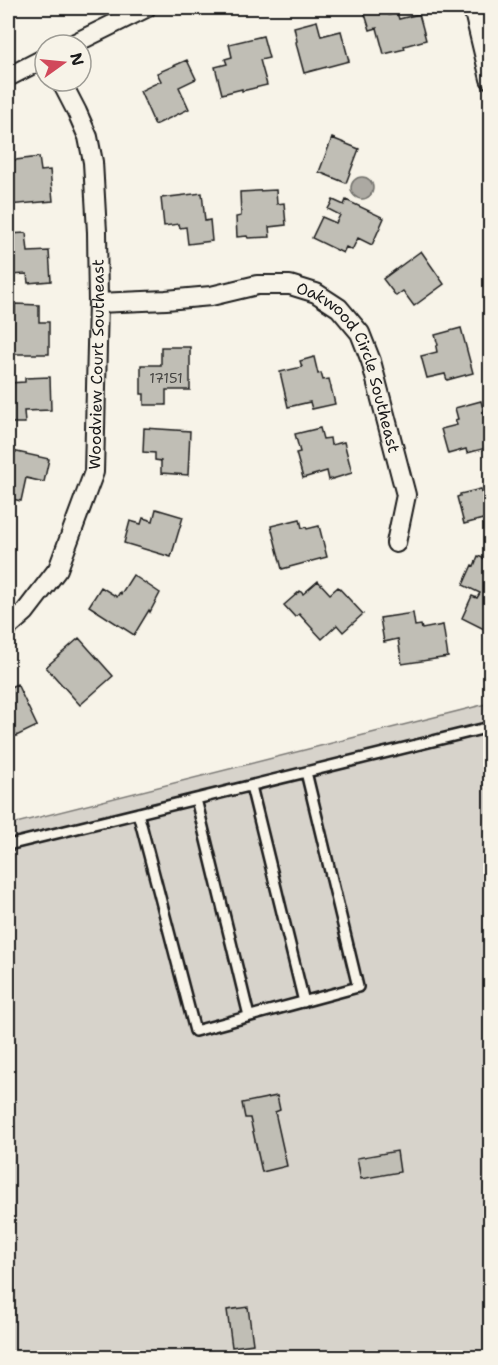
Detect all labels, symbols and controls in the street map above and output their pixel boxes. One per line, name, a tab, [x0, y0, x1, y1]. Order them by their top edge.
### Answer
north arrow	[33, 33, 93, 93]
text: N	[65, 50, 89, 68]
street label: Woodview Court Southeast	[84, 259, 109, 470]
street label: Oakwood Circle Southeast	[294, 278, 404, 455]
house number: 17151	[149, 369, 183, 387]

